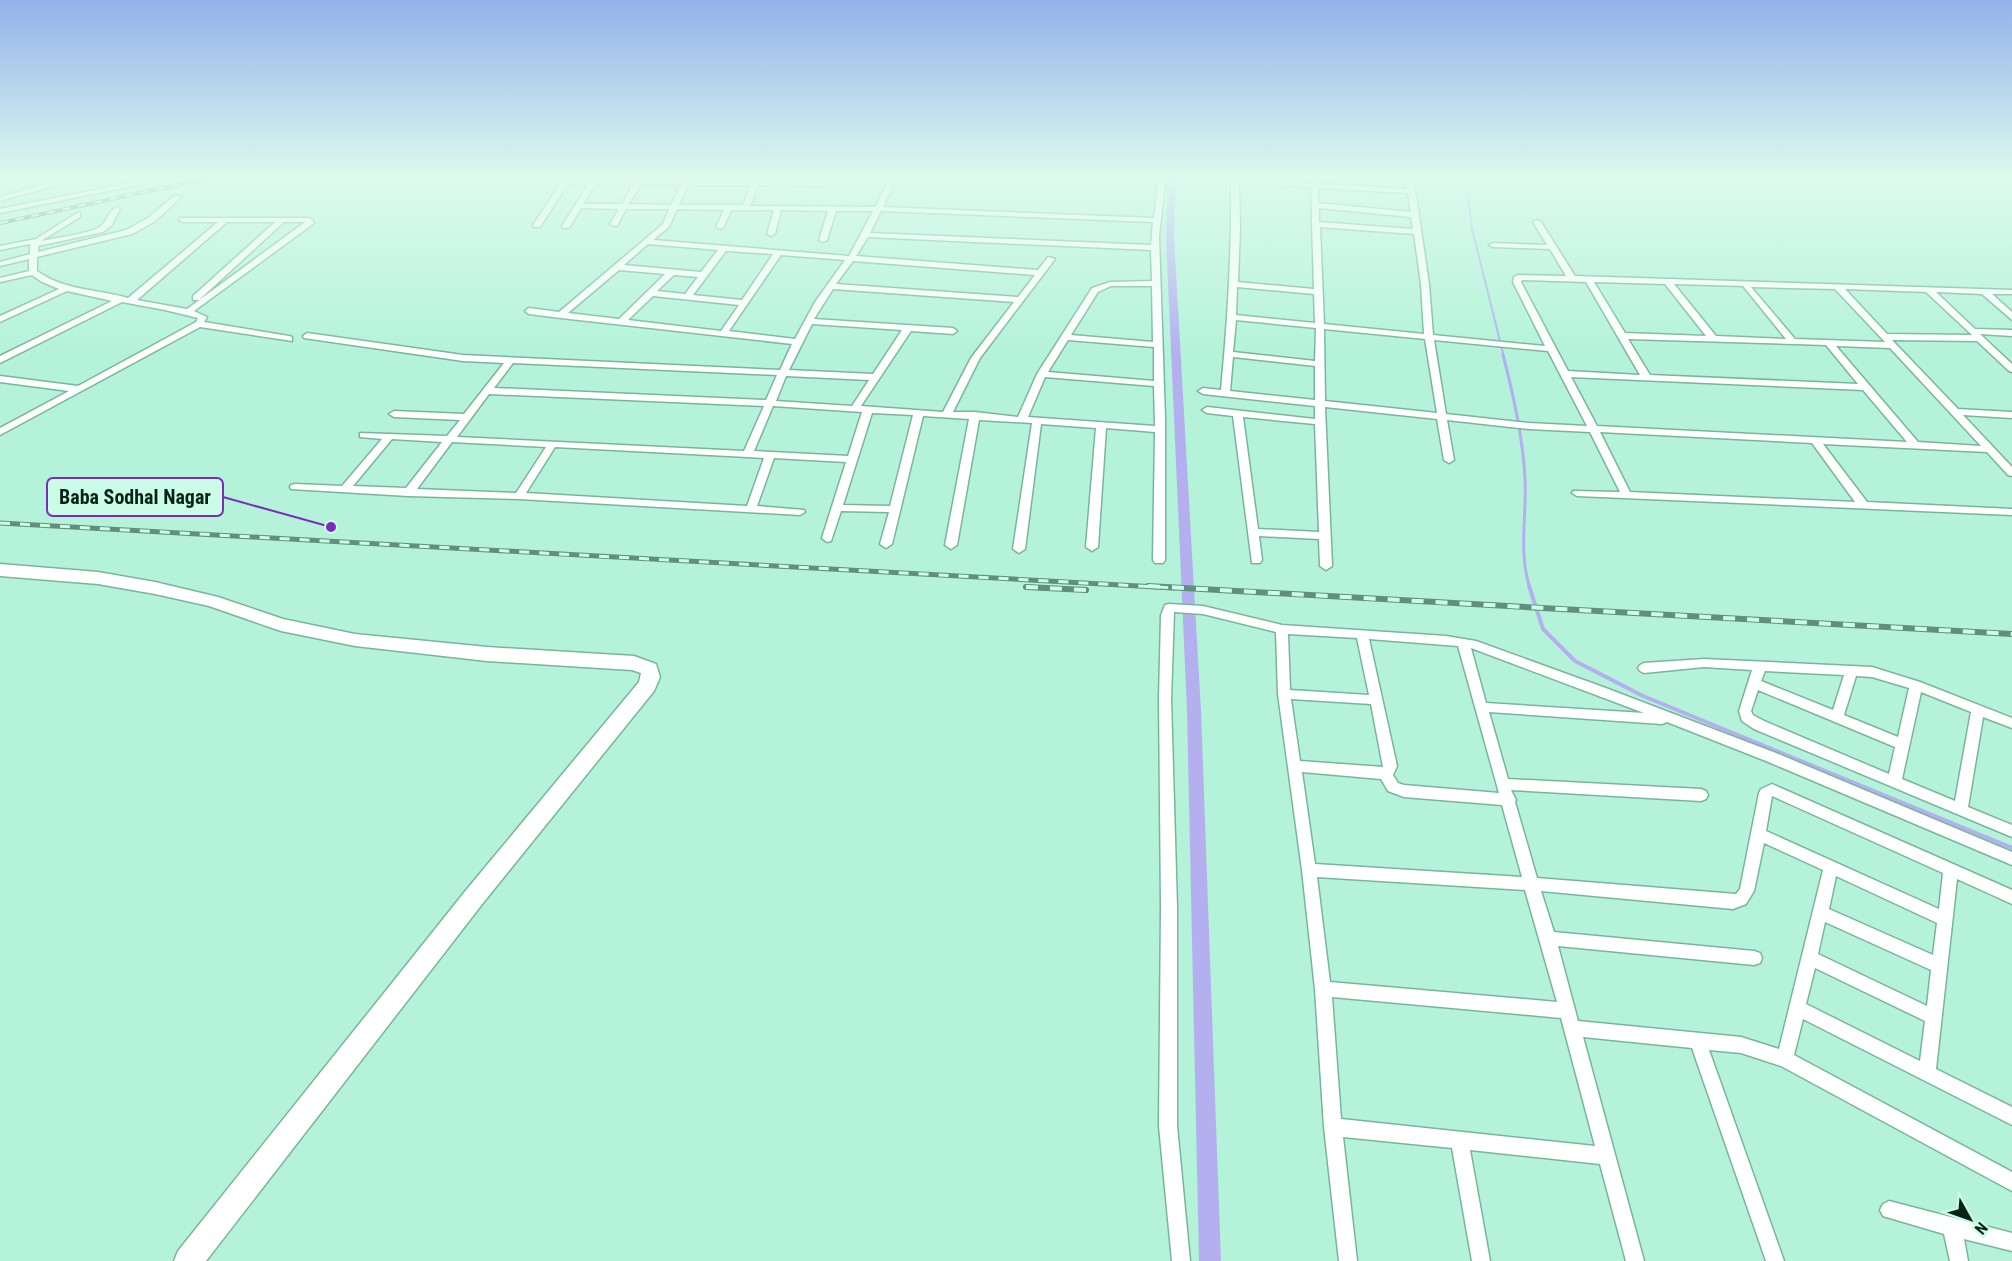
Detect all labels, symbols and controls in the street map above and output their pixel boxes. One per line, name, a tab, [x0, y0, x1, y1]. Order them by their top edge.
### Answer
callout: Baba Sodhal Nagar	[47, 478, 223, 516]
text: Baba Sodhal Nagar	[59, 485, 211, 509]
north arrow	[1940, 1189, 2000, 1249]
text: N	[1971, 1218, 1992, 1238]

